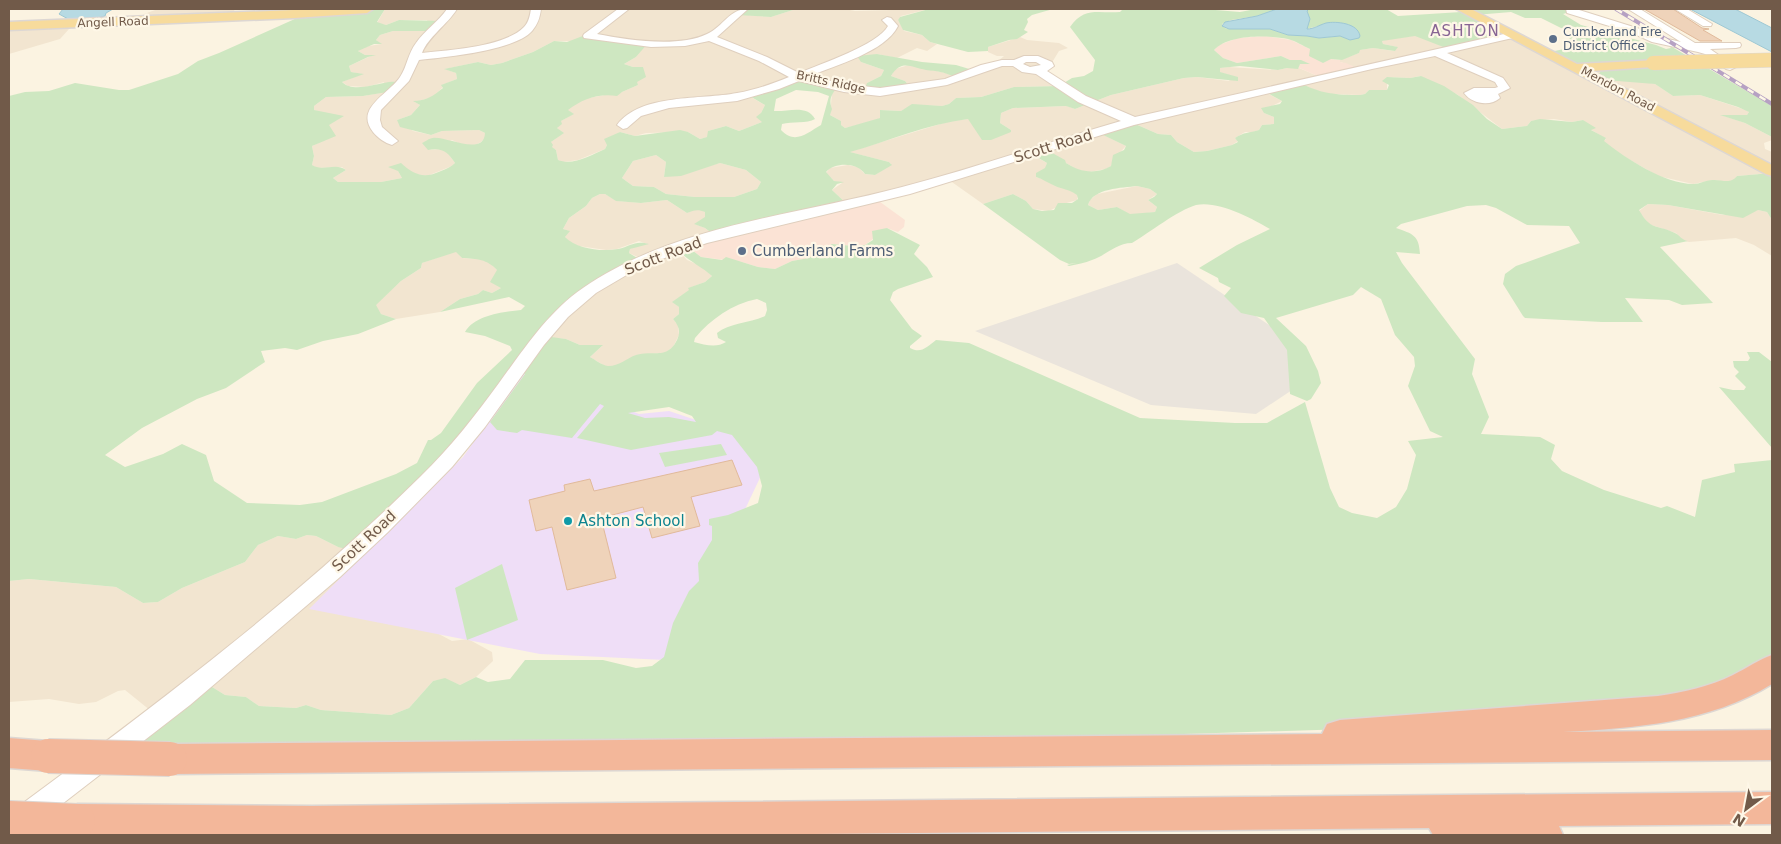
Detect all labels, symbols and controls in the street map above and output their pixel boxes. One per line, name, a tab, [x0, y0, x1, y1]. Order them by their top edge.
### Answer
street label: Angell Road	[77, 14, 149, 30]
district label: ASHTON	[1430, 22, 1500, 40]
place label: Cumberland Fire District Office	[1563, 25, 1662, 53]
marker: Cumberland Fire District Office	[1547, 33, 1559, 45]
street label: Mendon Road	[1579, 64, 1657, 114]
street label: Britts Ridge	[795, 68, 867, 96]
street label: Scott Road	[1012, 126, 1094, 166]
street label: Scott Road	[622, 233, 704, 279]
place label: Cumberland Farms	[752, 242, 894, 260]
marker: Cumberland Farms	[736, 245, 748, 257]
street label: Scott Road	[328, 507, 400, 575]
place label: Ashton School	[578, 512, 685, 530]
marker: Ashton School	[562, 515, 574, 527]
north arrow	[1721, 784, 1771, 834]
text: N	[1730, 810, 1748, 830]

